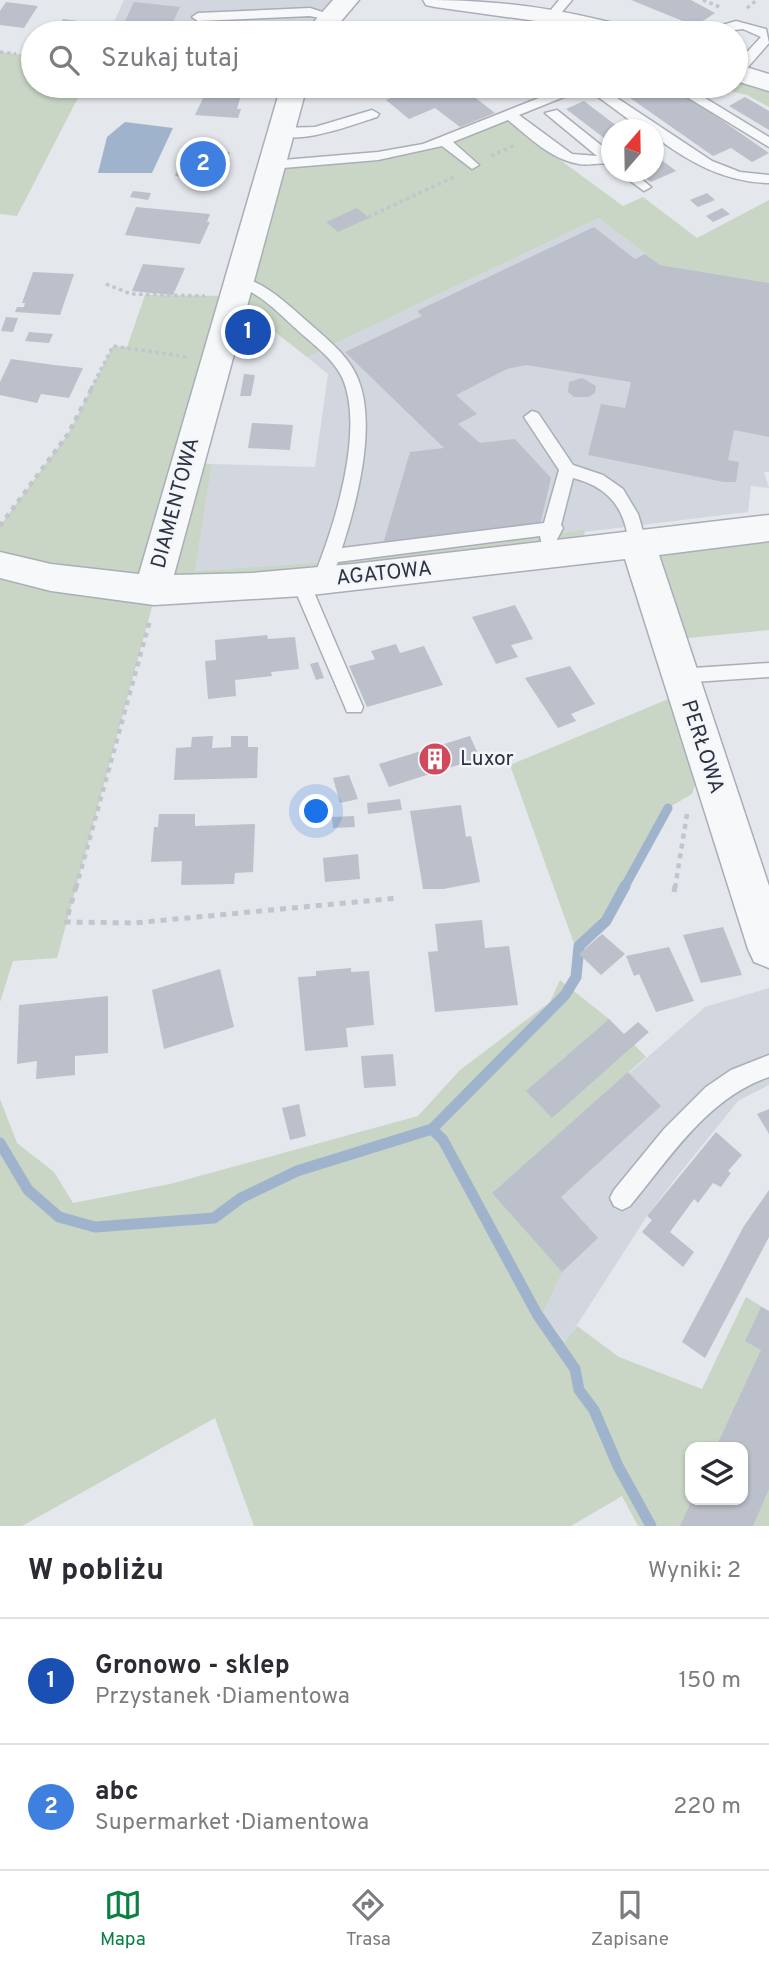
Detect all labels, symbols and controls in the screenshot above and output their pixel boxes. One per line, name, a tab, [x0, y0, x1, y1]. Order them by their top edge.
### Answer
search box	[21, 21, 748, 98]
icon: search	[45, 41, 83, 79]
text: Szukaj tutaj	[101, 43, 239, 76]
north arrow	[601, 119, 664, 182]
pin: 2	[180, 138, 226, 190]
pin: 1	[225, 306, 271, 358]
street label: DIAMENTOWA	[146, 435, 206, 571]
street label: AGATOWA	[335, 556, 433, 592]
street label: PERŁOWA	[674, 697, 730, 797]
building icon: Luxor	[416, 740, 454, 778]
place label: Luxor	[460, 746, 514, 773]
your location	[299, 794, 333, 828]
map controls	[685, 1442, 748, 1505]
button: layers	[685, 1442, 748, 1505]
text: W pobliżu	[28, 1553, 164, 1590]
text: Wyniki: 2	[648, 1557, 741, 1586]
text: Gronowo - sklep	[95, 1650, 290, 1683]
text: 1	[46, 1667, 56, 1696]
text: 150 m	[679, 1667, 741, 1696]
text: Przystanek · Diamentowa	[95, 1683, 350, 1712]
text: abc	[95, 1776, 139, 1809]
text: 2	[44, 1793, 58, 1822]
text: 220 m	[673, 1793, 741, 1822]
text: Supermarket · Diamentowa	[95, 1809, 369, 1838]
tab: Mapa	[100, 1886, 146, 1952]
tab: Trasa	[346, 1886, 391, 1952]
tab: Zapisane	[591, 1886, 669, 1952]

